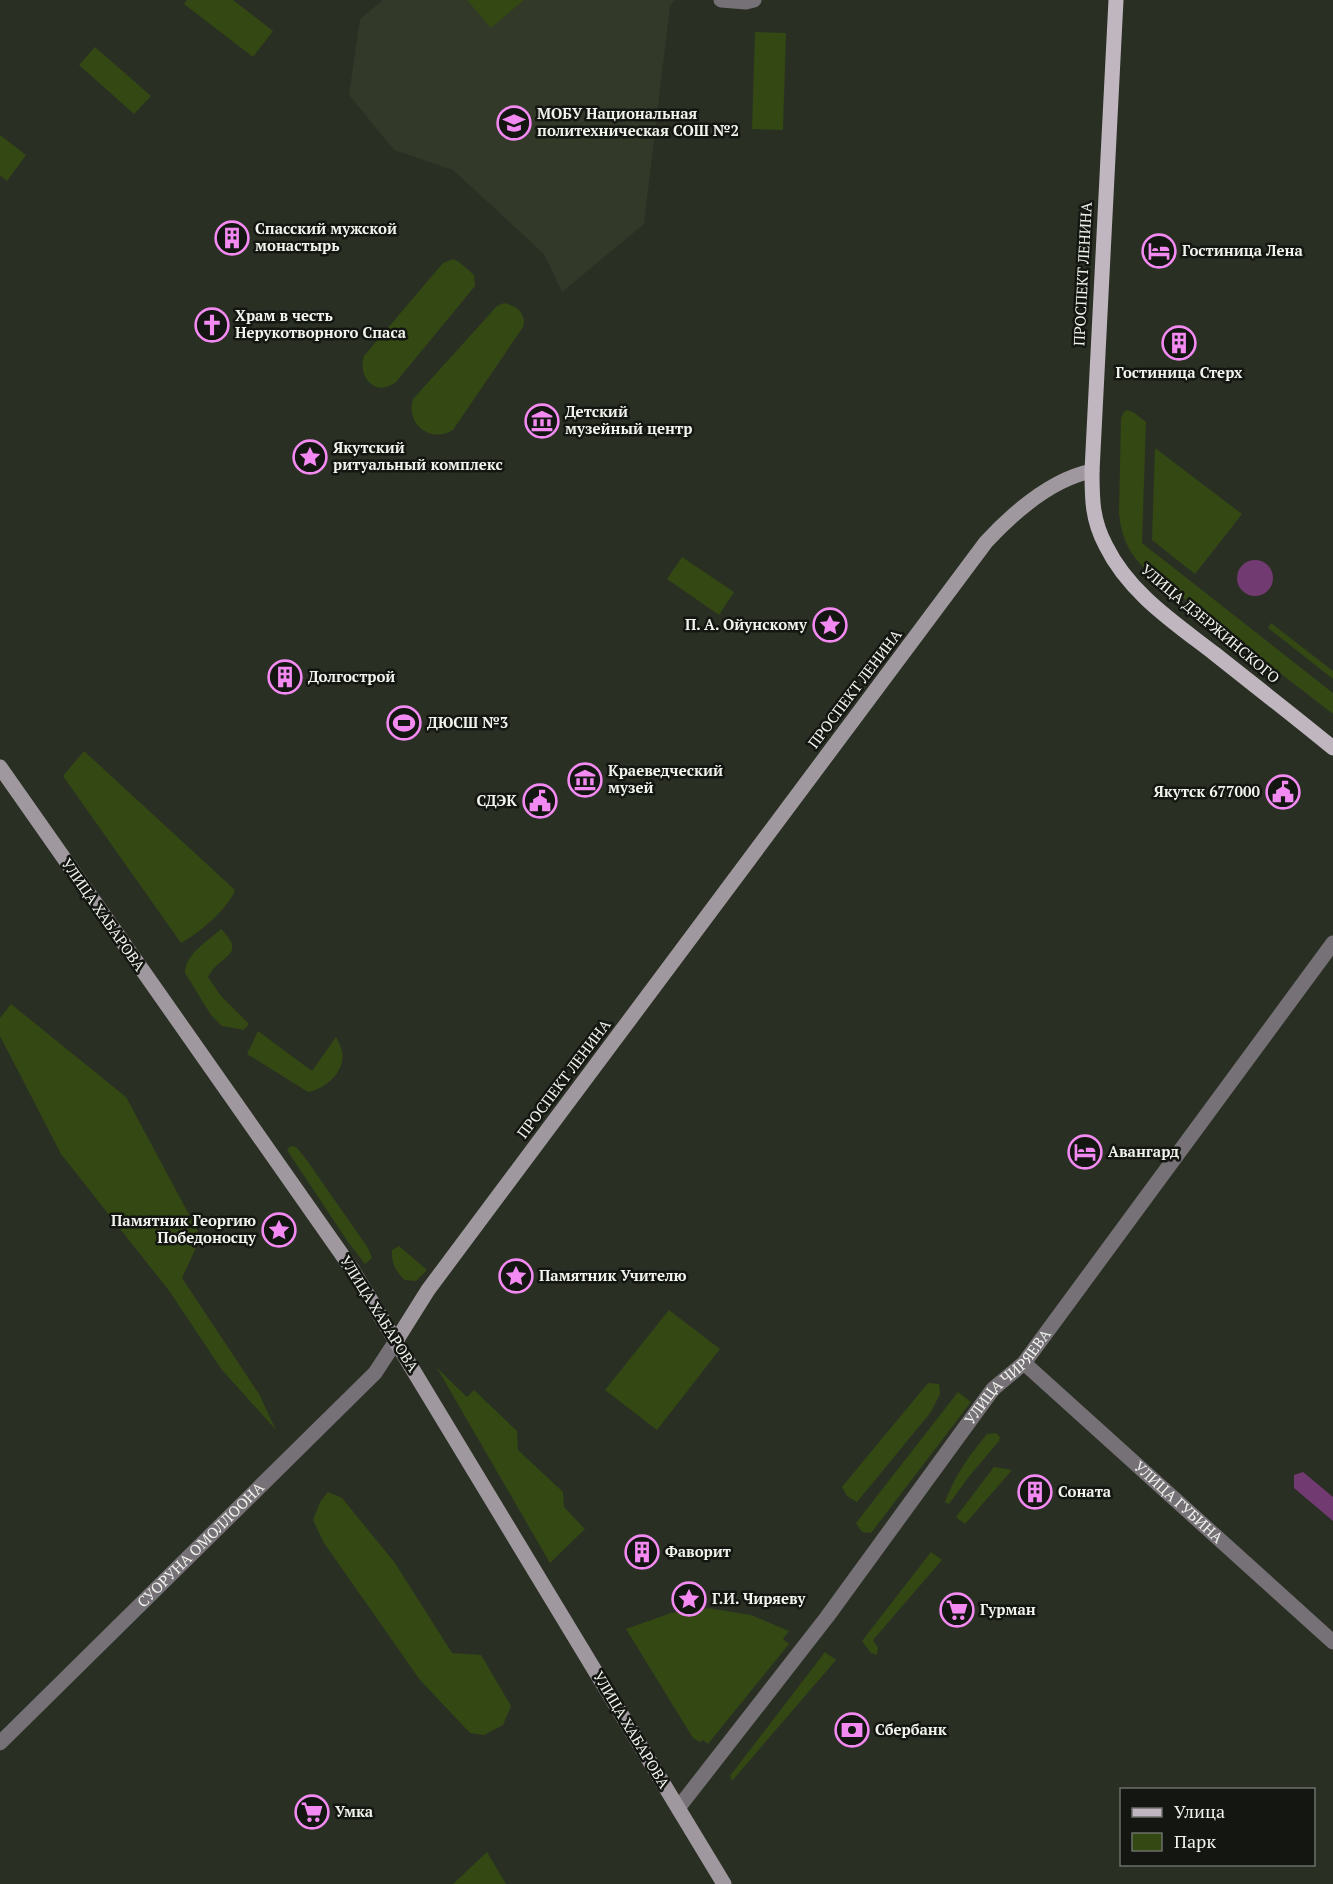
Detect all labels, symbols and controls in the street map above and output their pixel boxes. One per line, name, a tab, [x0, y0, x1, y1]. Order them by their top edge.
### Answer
place label: МОБУ Национальная политехническая СОШ №2	[537, 103, 739, 140]
school or university icon: МОБУ Национальная политехническая СОШ №2	[496, 105, 532, 141]
street label: ПРОСПЕКТ ЛЕНИНА	[1068, 201, 1096, 346]
place label: Спасский мужской монастырь	[255, 218, 397, 255]
building icon: Спасский мужской монастырь	[214, 220, 250, 256]
hotel icon: Гостиница Лена	[1141, 233, 1177, 269]
place label: Гостиница Лена	[1182, 240, 1303, 260]
place label: Храм в честь Нерукотворного Спаса	[235, 305, 407, 342]
church icon: Храм в честь Нерукотворного Спаса	[194, 307, 230, 343]
building icon: Гостиница Стерх	[1161, 325, 1197, 361]
place label: Гостиница Стерх	[1116, 362, 1243, 382]
place label: Детский музейный центр	[565, 401, 692, 438]
museum icon: Детский музейный центр	[524, 403, 560, 439]
place label: Якутский ритуальный комплекс	[333, 437, 503, 474]
place icon: Якутский ритуальный комплекс	[292, 439, 328, 475]
street label: УЛИЦА ДЗЕРЖИНСКОГО	[1137, 559, 1284, 687]
place icon: П. А. Ойунскому	[812, 607, 848, 643]
place label: П. А. Ойунскому	[685, 614, 808, 634]
street label: ПРОСПЕКТ ЛЕНИНА	[803, 624, 906, 752]
building icon: Долгострой	[267, 659, 303, 695]
place label: Долгострой	[308, 666, 395, 686]
sports icon: ДЮСШ №3	[386, 705, 422, 741]
place label: ДЮСШ №3	[427, 712, 508, 732]
place label: Краеведческий музей	[608, 760, 723, 797]
museum icon: Краеведческий музей	[567, 762, 603, 798]
public building icon: Якутск 677000	[1265, 774, 1301, 810]
place label: Якутск 677000	[1153, 781, 1261, 801]
public building icon: СДЭК	[522, 783, 558, 819]
place label: СДЭК	[476, 790, 517, 810]
street label: УЛИЦА ХАБАРОВА	[57, 854, 151, 975]
street label: ПРОСПЕКТ ЛЕНИНА	[512, 1014, 615, 1142]
hotel icon: Авангард	[1067, 1134, 1103, 1170]
place label: Авангард	[1108, 1141, 1179, 1161]
place label: Памятник Георгию Победоносцу	[111, 1210, 257, 1247]
place icon: Памятник Георгию Победоносцу	[261, 1212, 297, 1248]
street label: УЛИЦА ХАБАРОВА	[336, 1252, 424, 1376]
place icon: Памятник Учителю	[498, 1258, 534, 1294]
place label: Памятник Учителю	[539, 1265, 686, 1285]
street label: УЛИЦА ЧИРЯЕВА	[959, 1324, 1055, 1428]
street label: УЛИЦА ГУБИНА	[1130, 1456, 1228, 1548]
building icon: Соната	[1017, 1474, 1053, 1510]
street label: СУОРУНА ОМОЛЛООНА	[132, 1477, 268, 1611]
place label: Соната	[1058, 1481, 1112, 1501]
building icon: Фаворит	[624, 1534, 660, 1570]
place label: Фаворит	[665, 1541, 731, 1561]
place icon: Г.И. Чиряеву	[671, 1581, 707, 1617]
place label: Г.И. Чиряеву	[712, 1588, 807, 1608]
supermarket icon: Гурман	[939, 1592, 975, 1628]
place label: Гурман	[980, 1599, 1036, 1619]
street label: УЛИЦА ХАБАРОВА	[589, 1667, 675, 1792]
bank icon: Сбербанк	[834, 1712, 870, 1748]
place label: Сбербанк	[875, 1719, 947, 1739]
legend	[1120, 1788, 1315, 1866]
supermarket icon: Умка	[294, 1794, 330, 1830]
text: Улица	[1174, 1799, 1225, 1823]
place label: Умка	[335, 1801, 374, 1821]
text: Парк	[1174, 1829, 1216, 1853]

